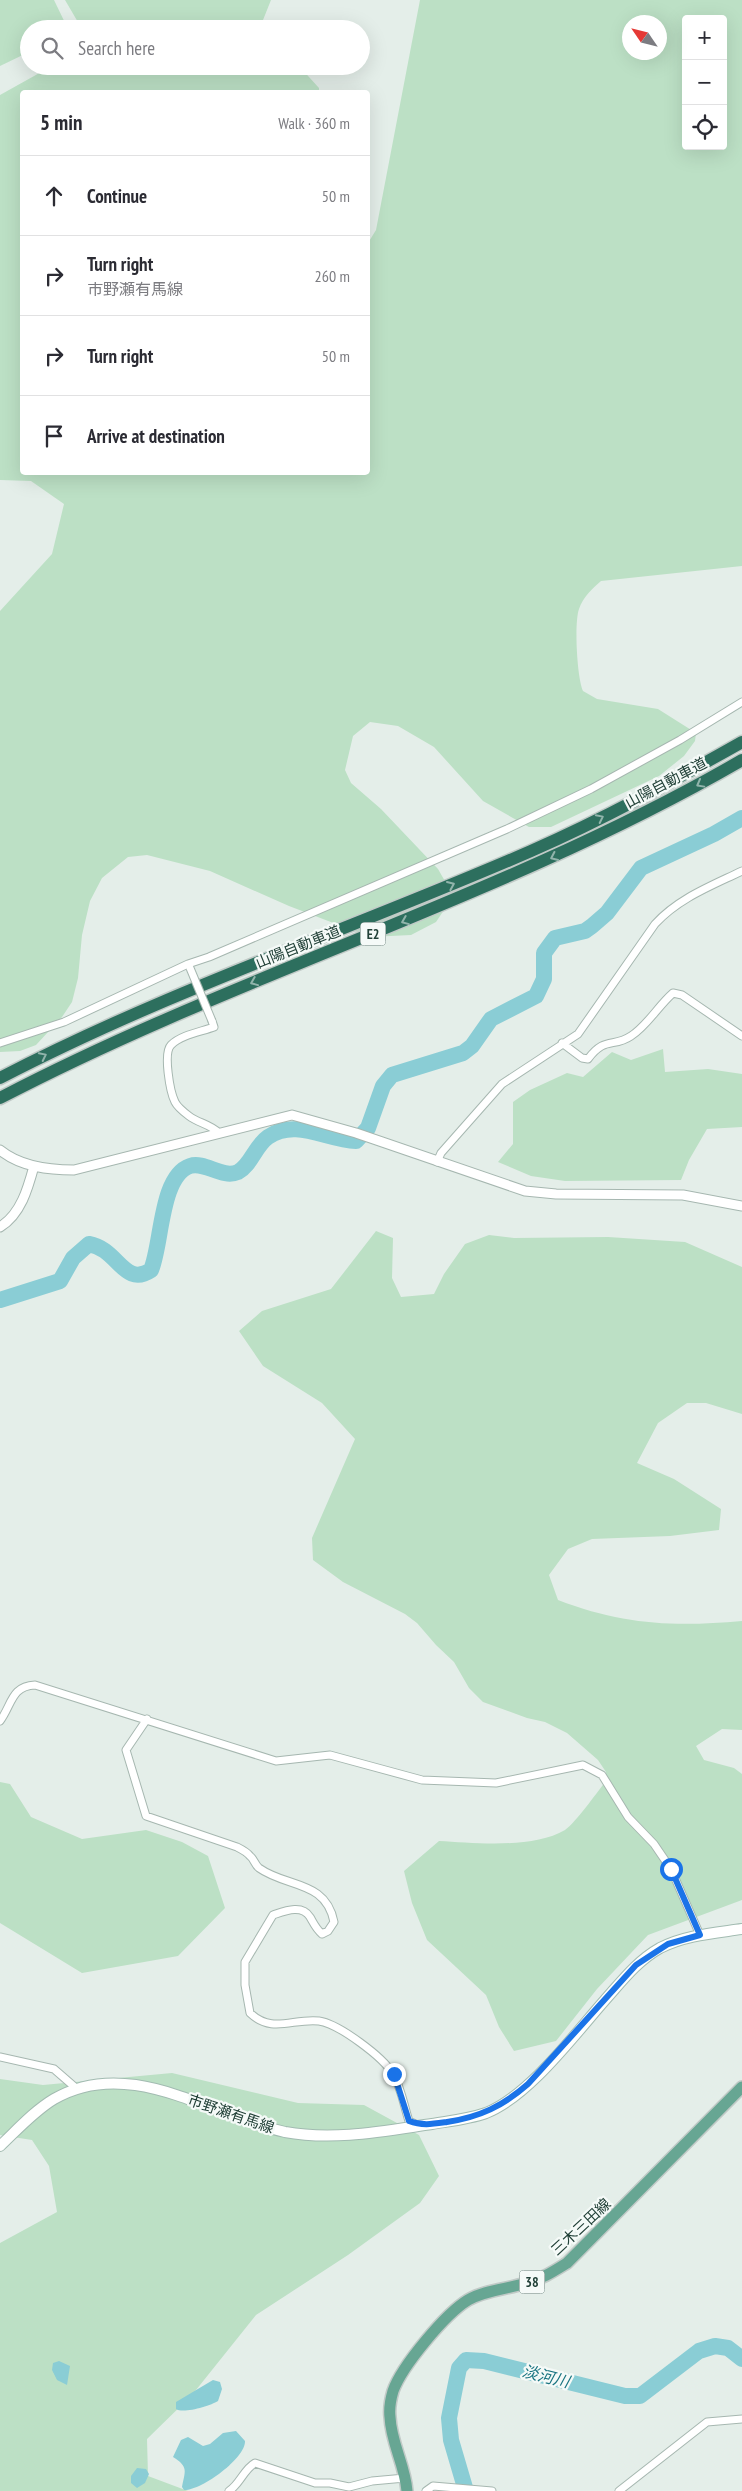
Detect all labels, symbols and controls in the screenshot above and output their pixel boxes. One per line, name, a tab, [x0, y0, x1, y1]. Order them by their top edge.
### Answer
north arrow	[622, 15, 667, 60]
map controls	[682, 15, 727, 150]
button: +	[682, 15, 727, 60]
search box	[20, 20, 370, 75]
icon: search	[38, 34, 66, 62]
text: Search here	[78, 36, 155, 60]
button: −	[682, 60, 727, 105]
button: locate	[682, 105, 727, 150]
text: 5 min	[40, 109, 82, 136]
text: Walk · 360 m	[278, 113, 350, 133]
icon: ahead	[40, 182, 68, 210]
text: Continue	[87, 184, 147, 208]
text: 50 m	[322, 186, 350, 206]
text: Turn right	[87, 252, 153, 276]
icon: right	[40, 262, 68, 290]
text: 260 m	[315, 266, 350, 286]
text: 市野瀬有馬線	[87, 279, 183, 299]
icon: right	[40, 342, 68, 370]
text: Turn right	[87, 344, 153, 368]
text: 50 m	[322, 346, 350, 366]
icon: arrive	[40, 422, 68, 450]
text: Arrive at destination	[87, 424, 225, 448]
street label: 山陽自動車道	[622, 753, 710, 812]
one-way arrow	[696, 778, 705, 788]
one-way arrow	[595, 814, 604, 825]
one-way arrow	[551, 851, 560, 861]
one-way arrow	[446, 880, 455, 891]
one-way arrow	[401, 915, 410, 925]
street label: 山陽自動車道	[253, 921, 343, 972]
road number: E2	[360, 922, 386, 946]
one-way arrow	[250, 975, 259, 986]
one-way arrow	[38, 1052, 47, 1062]
route start	[660, 1858, 683, 1881]
route end	[383, 2063, 406, 2086]
street label: 市野瀬有馬線	[186, 2090, 277, 2137]
street label: 三木三田線	[547, 2194, 615, 2259]
road number: 38	[520, 2270, 544, 2294]
water label: 淡河川	[520, 2360, 574, 2392]

